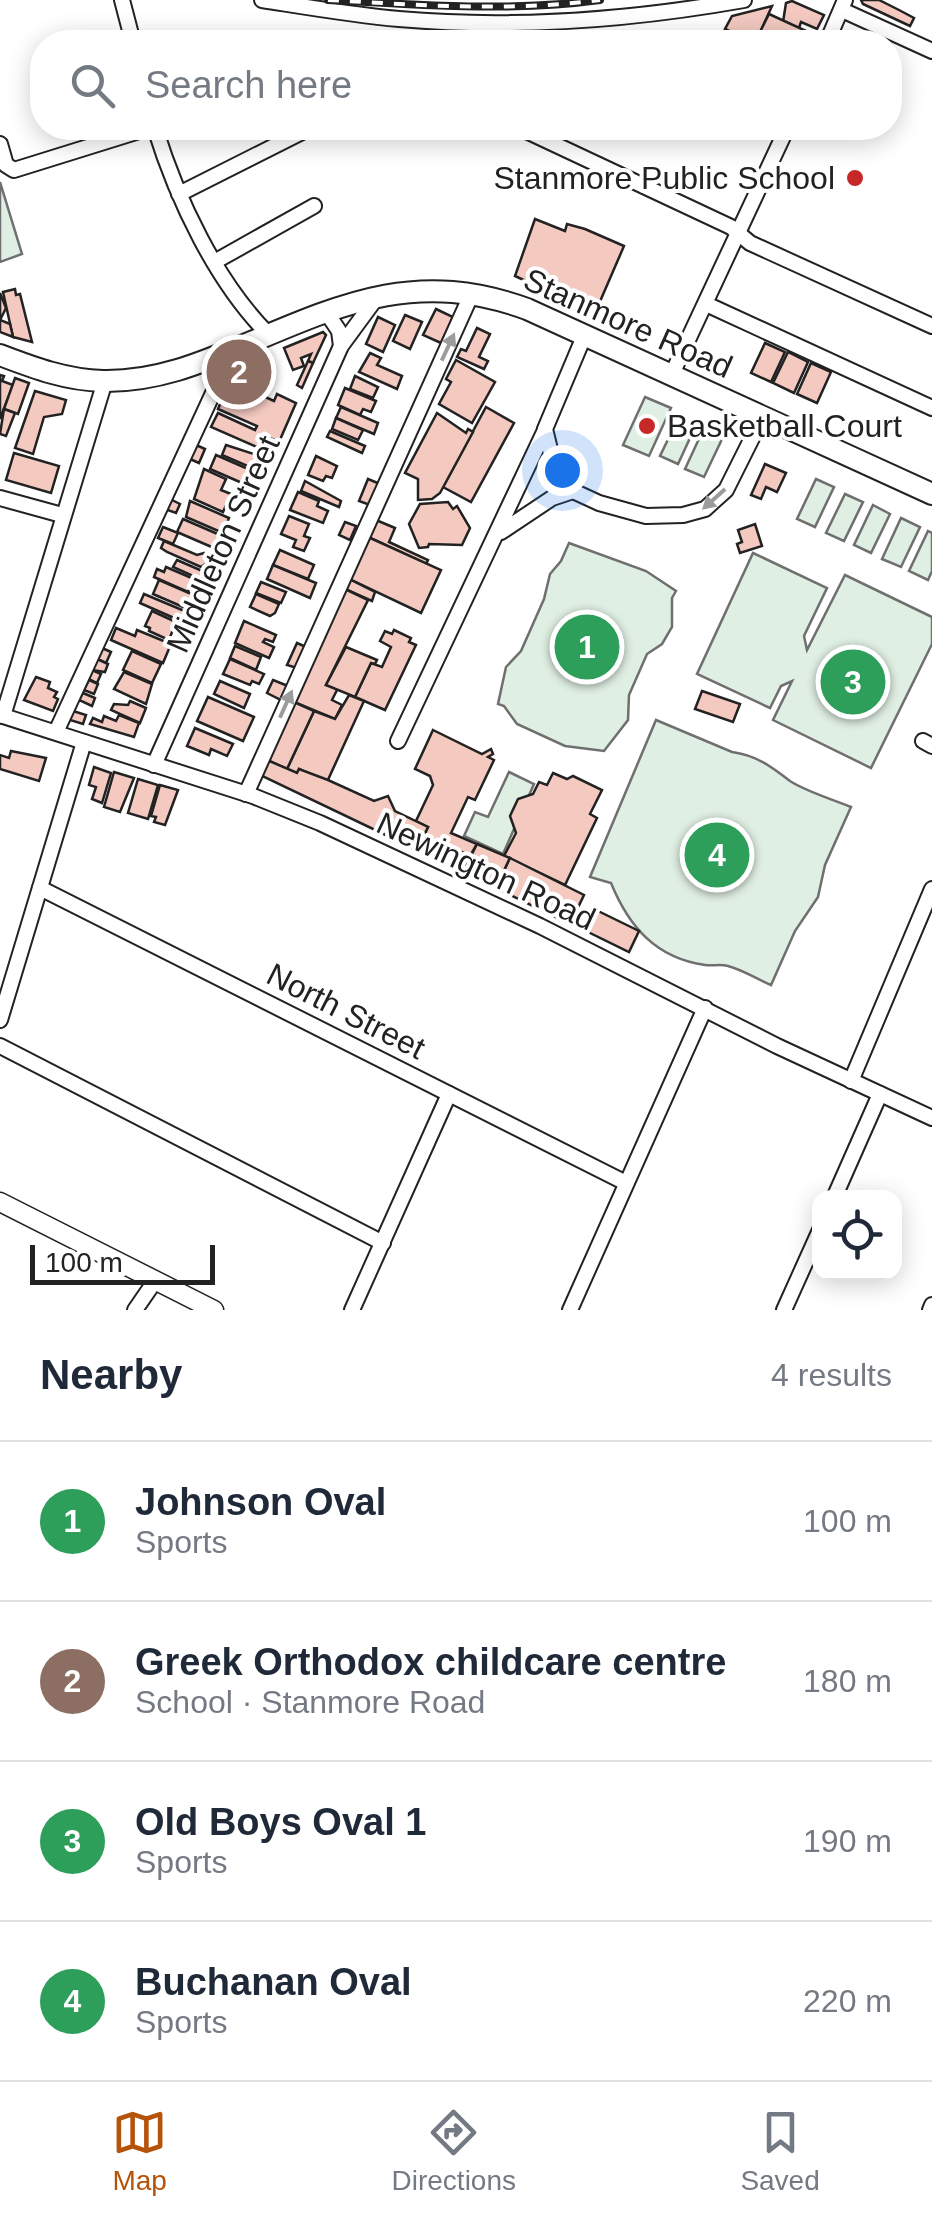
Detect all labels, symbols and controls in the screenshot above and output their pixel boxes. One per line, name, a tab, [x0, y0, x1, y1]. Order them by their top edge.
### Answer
search box	[30, 30, 902, 140]
icon: search	[65, 58, 120, 113]
text: Search here	[145, 64, 352, 106]
place label: Stanmore Public School	[493, 160, 835, 196]
marker: Stanmore Public School	[844, 167, 866, 189]
street label: Stanmore Road	[518, 261, 738, 385]
one-way arrow	[440, 332, 457, 361]
pin: 2	[206, 334, 272, 410]
place label: Basketball Court	[667, 408, 902, 444]
marker: Basketball Court	[636, 415, 658, 437]
street label: Middleton Street	[159, 430, 287, 658]
your location	[537, 445, 588, 496]
one-way arrow	[702, 487, 727, 509]
pin: 1	[554, 610, 620, 684]
pin: 3	[820, 644, 886, 720]
one-way arrow	[278, 689, 294, 719]
street label: Newington Road	[371, 805, 601, 937]
pin: 4	[684, 818, 750, 892]
street label: North Street	[261, 956, 431, 1066]
map controls	[812, 1190, 902, 1280]
button: locate	[812, 1190, 902, 1280]
scale bar	[30, 1240, 215, 1284]
text: 100 m	[45, 1247, 123, 1278]
text: Nearby	[40, 1351, 182, 1398]
text: 4 results	[771, 1357, 892, 1393]
text: Johnson Oval	[135, 1481, 386, 1523]
text: 1	[64, 1503, 81, 1539]
text: 100 m	[803, 1503, 892, 1539]
text: Sports	[135, 1524, 227, 1560]
text: Greek Orthodox childcare centre	[135, 1641, 726, 1683]
text: 2	[64, 1663, 81, 1699]
text: 180 m	[803, 1663, 892, 1699]
text: School · Stanmore Road	[135, 1684, 485, 1720]
text: Old Boys Oval 1	[135, 1801, 426, 1843]
text: 3	[64, 1823, 81, 1859]
text: 190 m	[803, 1823, 892, 1859]
text: Sports	[135, 1844, 227, 1880]
text: Buchanan Oval	[135, 1961, 412, 2003]
text: 4	[64, 1983, 81, 2019]
text: 220 m	[803, 1983, 892, 2019]
text: Sports	[135, 2004, 227, 2040]
tab: Map	[112, 2105, 167, 2197]
tab: Directions	[392, 2105, 516, 2197]
tab: Saved	[740, 2105, 820, 2197]

